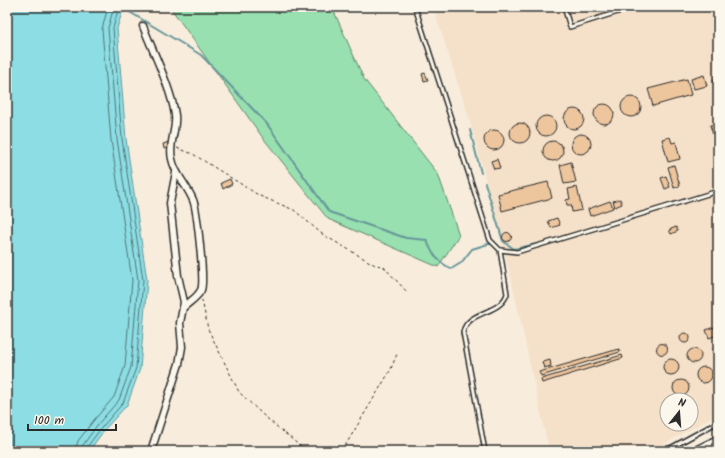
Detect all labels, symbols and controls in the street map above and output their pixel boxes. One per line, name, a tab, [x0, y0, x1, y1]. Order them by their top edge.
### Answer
north arrow	[659, 392, 699, 432]
text: N	[676, 394, 688, 413]
scale bar	[28, 406, 116, 432]
text: 100 m	[34, 411, 65, 430]

